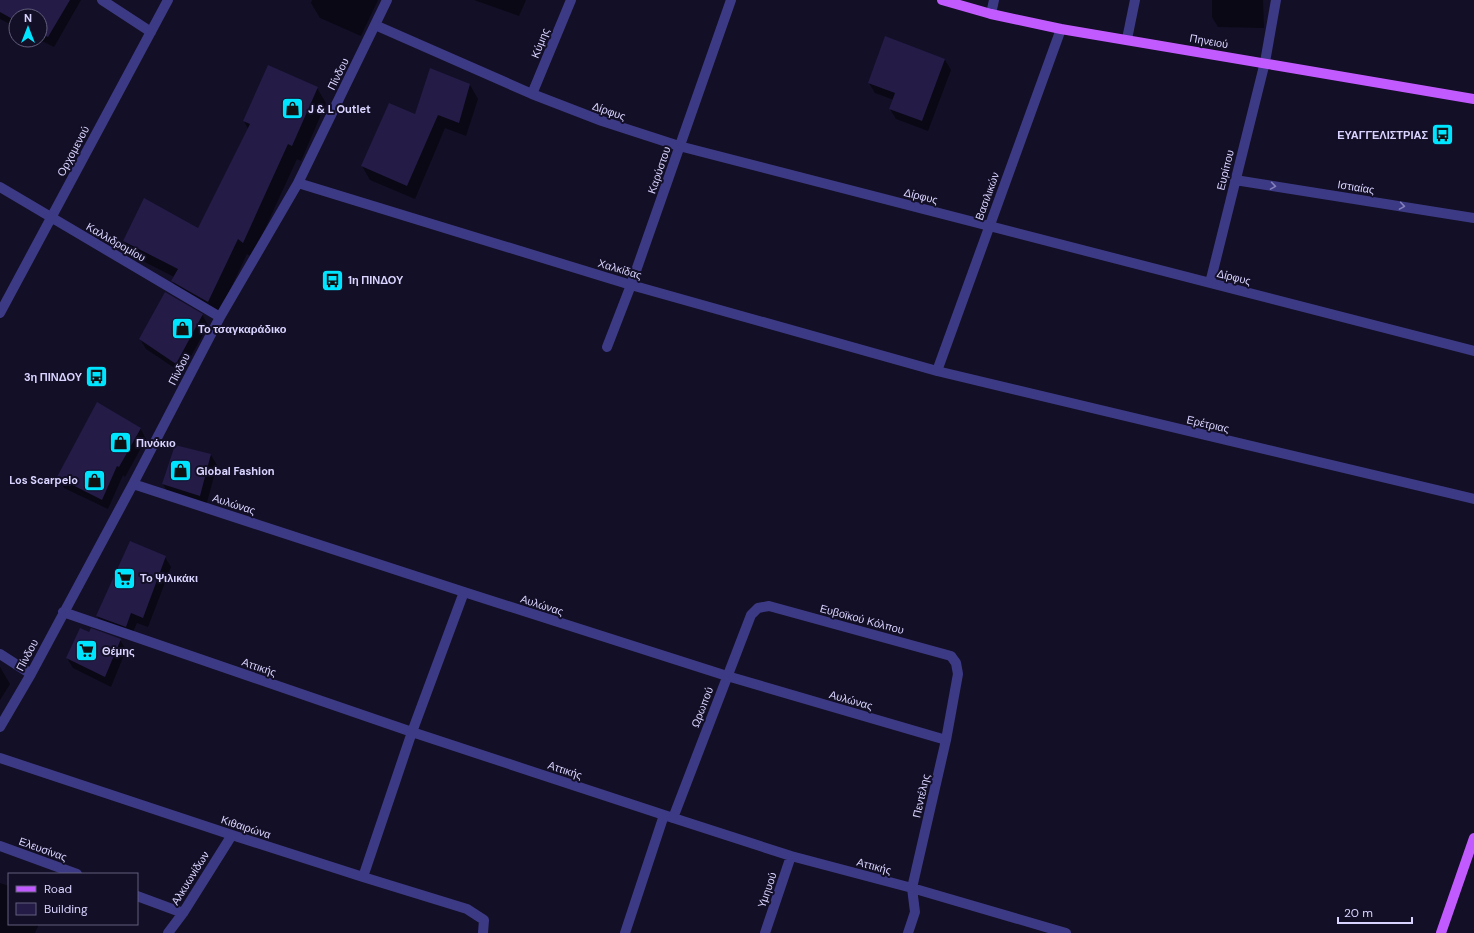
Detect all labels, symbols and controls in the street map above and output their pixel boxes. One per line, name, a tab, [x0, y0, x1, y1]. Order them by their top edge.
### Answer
north arrow	[8, 8, 48, 48]
text: N	[24, 11, 32, 25]
street label: Κύμης	[528, 26, 552, 60]
street label: Πηνειού	[1189, 31, 1229, 51]
street label: Πίνδου	[324, 56, 352, 92]
shop icon: J & L Outlet	[280, 96, 306, 122]
street label: Δίρφυς	[590, 99, 628, 123]
place label: J & L Outlet	[308, 102, 371, 116]
bus stop icon: ΕΥΑΓΓΕΛΙΣΤΡΙΑΣ	[1430, 122, 1456, 148]
street label: Ορχομενού	[54, 123, 92, 179]
place label: ΕΥΑΓΓΕΛΙΣΤΡΙΑΣ	[1337, 128, 1428, 142]
street label: Καρύστου	[644, 145, 674, 195]
street label: Ευρίπου	[1213, 148, 1237, 192]
street label: Βασιλικών	[972, 169, 1002, 222]
street label: Ιστιαίας	[1337, 177, 1375, 197]
one-way arrow	[1270, 181, 1277, 190]
street label: Δίρφυς	[903, 185, 939, 207]
one-way arrow	[1399, 201, 1405, 210]
street label: Καλλιδρομίου	[84, 219, 148, 265]
street label: Χαλκίδας	[596, 256, 644, 282]
street label: Δίρφυς	[1216, 266, 1252, 288]
bus stop icon: 1η ΠΙΝΔΟΥ	[320, 267, 346, 293]
place label: 1η ΠΙΝΔΟΥ	[348, 273, 404, 287]
shop icon: Το τσαγκαράδικο	[170, 316, 196, 342]
place label: Το τσαγκαράδικο	[198, 322, 287, 336]
street label: Πίνδου	[165, 351, 193, 387]
bus stop icon: 3η ΠΙΝΔΟΥ	[84, 364, 110, 390]
place label: 3η ΠΙΝΔΟΥ	[24, 370, 83, 384]
street label: Ερέτριας	[1185, 412, 1231, 436]
shop icon: Πινόκιο	[108, 430, 134, 456]
place label: Πινόκιο	[136, 436, 176, 450]
shop icon: Global Fashion	[167, 458, 193, 484]
place label: Global Fashion	[196, 464, 275, 478]
shop icon: Los Scarpelo	[81, 467, 107, 493]
place label: Los Scarpelo	[9, 473, 78, 487]
street label: Αυλώνας	[211, 490, 257, 518]
supermarket icon: Το Ψιλικάκι	[111, 565, 137, 591]
place label: Το Ψιλικάκι	[140, 571, 198, 585]
street label: Αυλώνας	[519, 591, 565, 619]
street label: Ευβοϊκού Κόλπου	[818, 601, 906, 637]
street label: Πίνδου	[13, 637, 41, 673]
supermarket icon: Θέμης	[74, 638, 100, 664]
place label: Θέμης	[102, 644, 135, 658]
street label: Αττικής	[240, 655, 278, 679]
street label: Ωρωπού	[688, 685, 716, 729]
street label: Αυλώνας	[828, 687, 874, 713]
street label: Αττικής	[546, 758, 584, 782]
street label: Πεντέλης	[909, 773, 933, 819]
street label: Κιθαιρώνα	[219, 812, 273, 842]
street label: Ελευσίνας	[17, 834, 69, 864]
street label: Αλκυωνίδων	[168, 848, 212, 908]
street label: Αττικής	[855, 855, 893, 877]
street label: Υμηυού	[754, 870, 780, 910]
legend	[8, 873, 138, 925]
text: Road	[44, 881, 72, 897]
scale bar	[1338, 899, 1412, 925]
text: Building	[44, 901, 88, 917]
text: 20 m	[1344, 905, 1373, 921]

